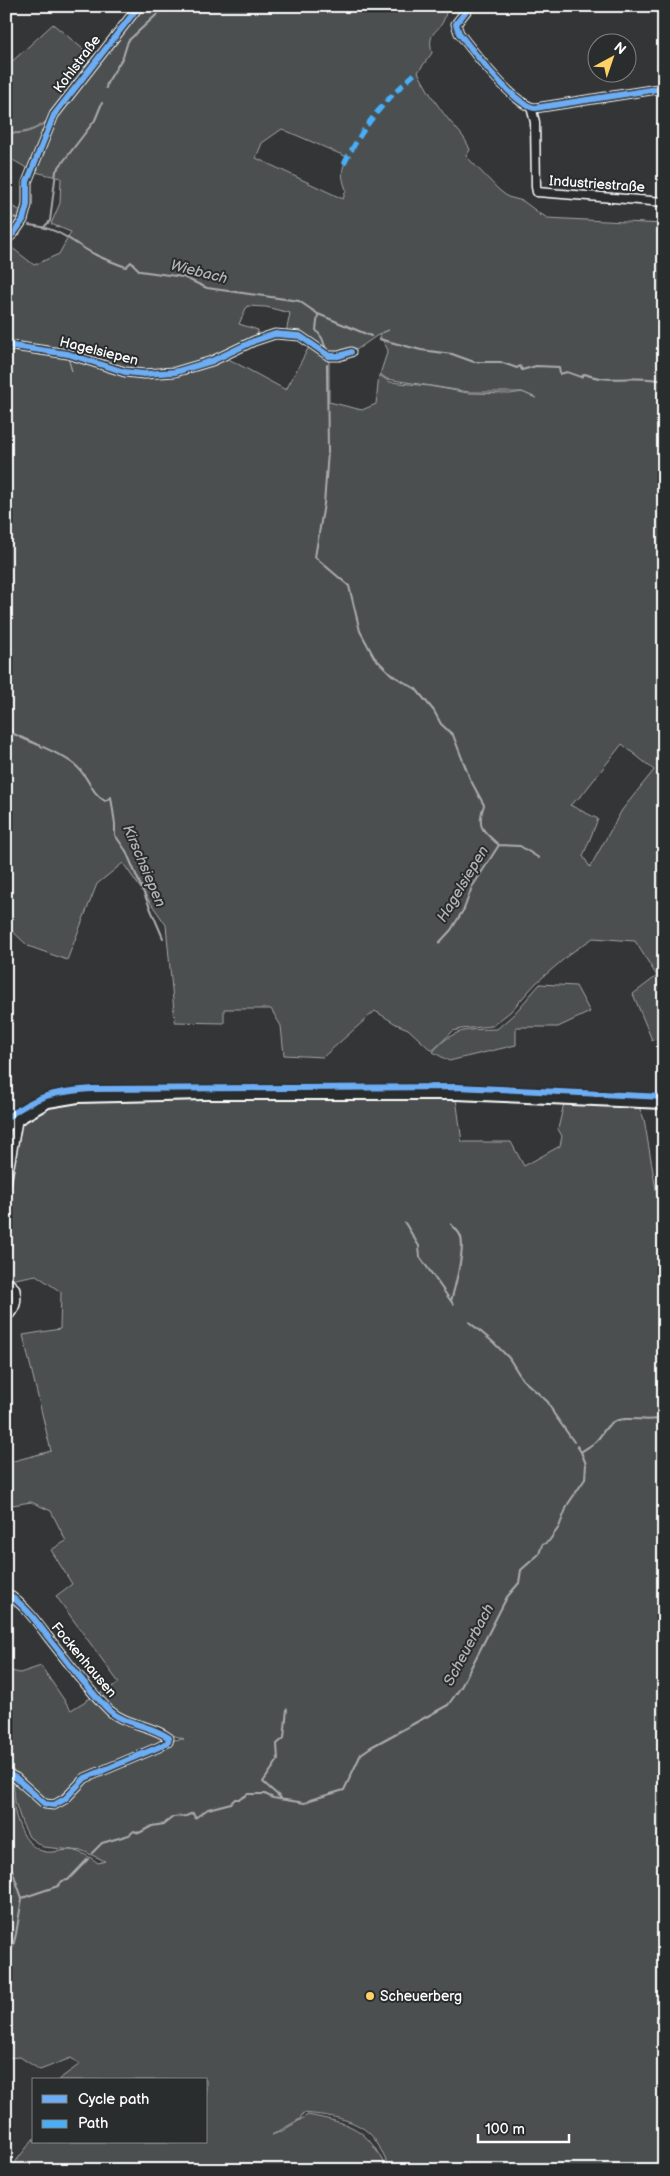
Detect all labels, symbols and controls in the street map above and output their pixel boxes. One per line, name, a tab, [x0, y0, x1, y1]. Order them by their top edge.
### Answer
street label: Kohlstraße	[50, 32, 104, 96]
north arrow	[588, 32, 638, 82]
text: N	[611, 39, 630, 58]
street label: Industriestraße	[549, 172, 645, 196]
water label: Wiebach	[169, 256, 229, 288]
street label: Hagelsiepen	[58, 333, 140, 369]
water label: Kirschsiepen	[118, 822, 170, 910]
water label: Hagelsiepen	[433, 842, 493, 926]
water label: Scheuerbach	[439, 1601, 499, 1689]
street label: Fockenhausen	[48, 1619, 120, 1701]
place label: Scheuerberg	[380, 1988, 462, 2005]
marker: Scheuerberg	[364, 1990, 376, 2002]
legend	[32, 2078, 208, 2144]
text: Cycle path	[78, 2090, 149, 2109]
scale bar	[478, 2111, 569, 2143]
text: Path	[78, 2114, 108, 2133]
text: 100 m	[485, 2120, 525, 2139]

